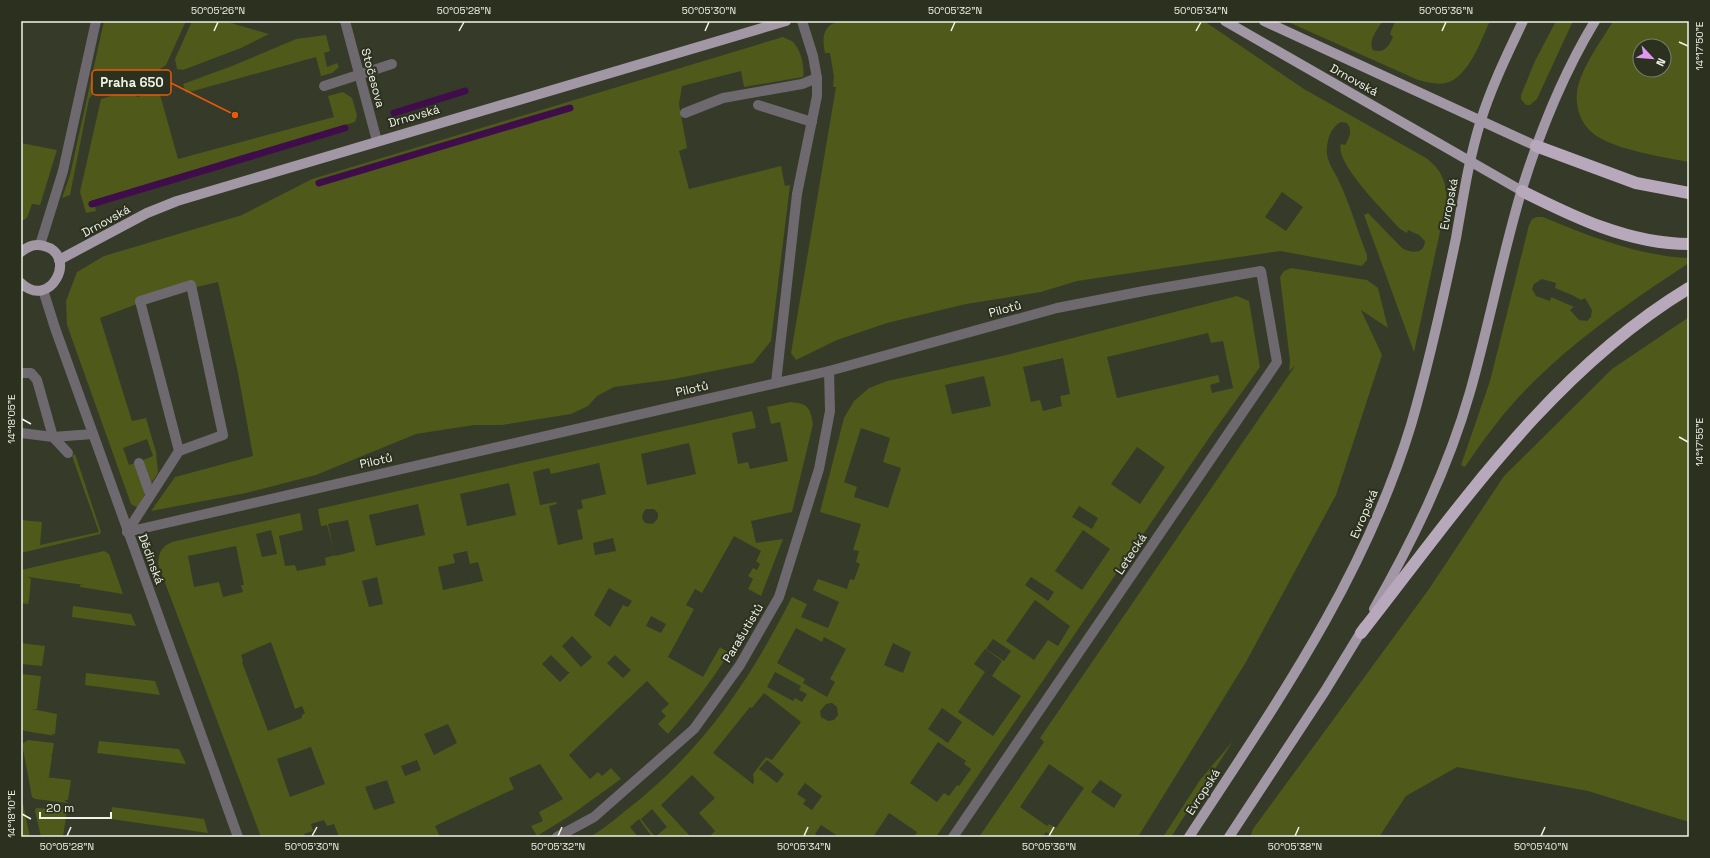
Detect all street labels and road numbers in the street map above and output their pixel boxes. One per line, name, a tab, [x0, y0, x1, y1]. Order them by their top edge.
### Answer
street label: Stočesova	[357, 46, 389, 110]
street label: Drnovská	[1327, 60, 1381, 100]
street label: Drnovská	[386, 101, 442, 131]
street label: Evropská	[1436, 177, 1462, 231]
street label: Drnovská	[79, 201, 133, 241]
street label: Pilotů	[987, 297, 1023, 321]
street label: Pilotů	[674, 377, 710, 401]
street label: Pilotů	[358, 449, 394, 473]
street label: Evropská	[1346, 487, 1382, 541]
street label: Letecká	[1111, 530, 1151, 578]
street label: Dědinská	[134, 532, 168, 587]
street label: Parašutistů	[719, 600, 767, 666]
street label: Evropská	[1182, 766, 1224, 818]

